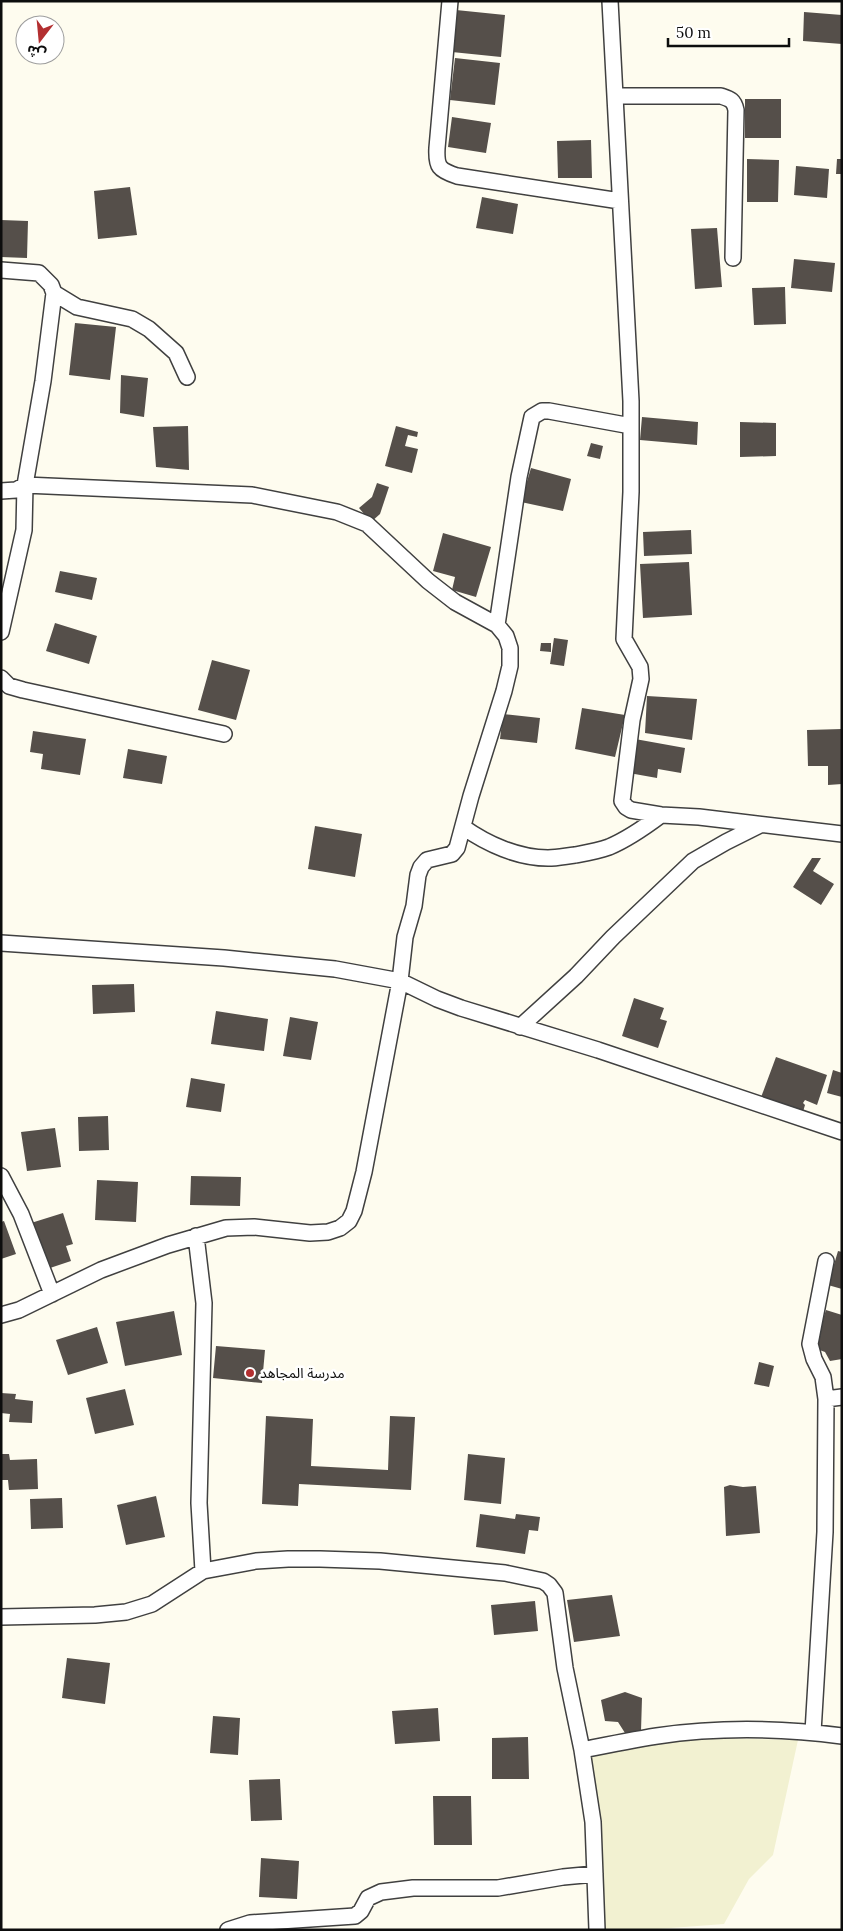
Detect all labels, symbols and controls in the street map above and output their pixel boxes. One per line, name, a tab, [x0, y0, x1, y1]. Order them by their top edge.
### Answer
north arrow	[15, 15, 65, 65]
scale bar	[668, 15, 789, 47]
text: 50 m	[676, 23, 711, 42]
text: ش	[25, 41, 48, 64]
place label: مدرسة المجاهد	[260, 1364, 345, 1382]
marker: مدرسة المجاهد	[244, 1367, 256, 1379]

